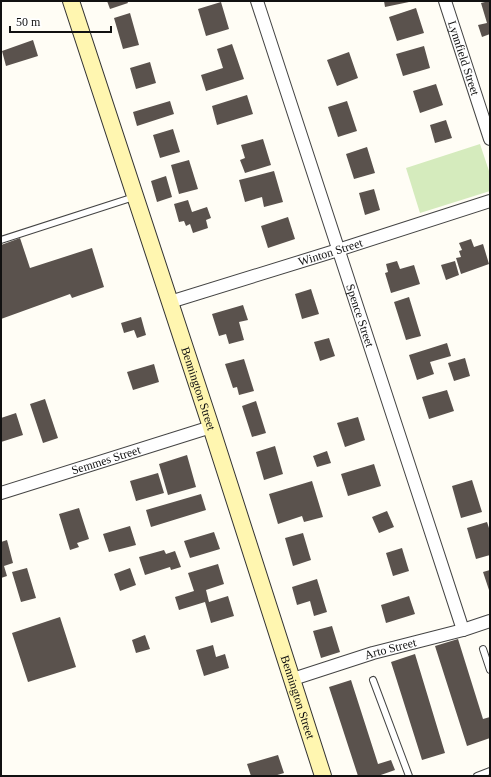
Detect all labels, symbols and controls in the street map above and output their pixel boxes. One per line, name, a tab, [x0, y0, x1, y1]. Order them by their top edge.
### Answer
scale bar	[10, 8, 111, 34]
text: 50 m	[16, 15, 41, 29]
street label: Lynnfield Street	[445, 19, 483, 98]
street label: Winton Street	[297, 235, 365, 269]
street label: Spence Street	[343, 282, 377, 350]
street label: Bennington Street	[178, 345, 219, 433]
street label: Semmes Street	[70, 442, 143, 477]
street label: Arto Street	[363, 635, 418, 662]
street label: Bennington Street	[278, 653, 318, 741]

